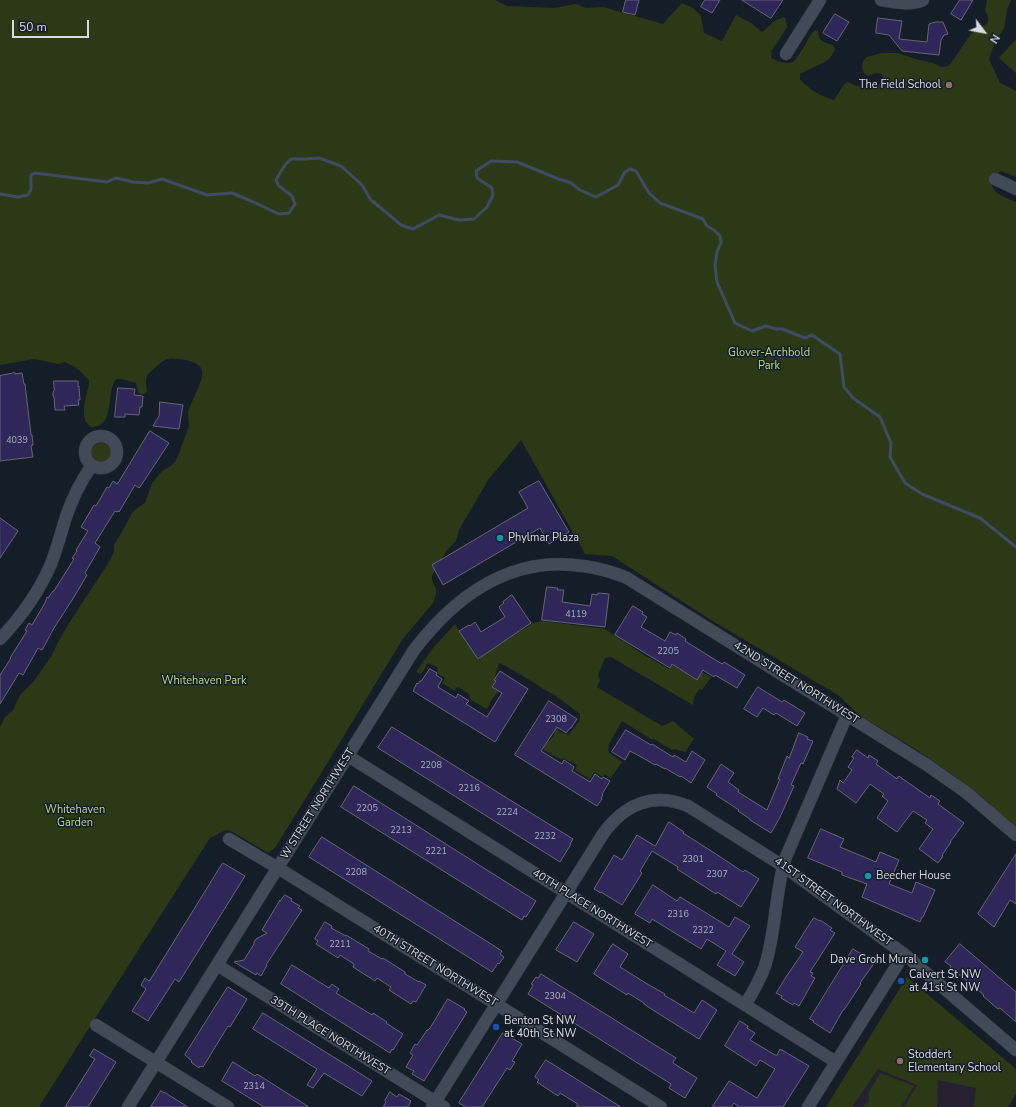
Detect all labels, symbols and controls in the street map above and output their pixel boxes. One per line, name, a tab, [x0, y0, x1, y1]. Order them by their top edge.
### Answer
scale bar	[14, 12, 91, 38]
north arrow	[964, 12, 1004, 52]
text: 50 m	[19, 19, 47, 35]
text: N	[986, 31, 1003, 46]
place label: The Field School	[859, 78, 941, 92]
marker: The Field School	[944, 80, 954, 90]
park label: Glover-Archbold Park	[728, 346, 810, 372]
house number: 4039	[6, 436, 28, 446]
place label: Phylmar Plaza	[508, 531, 579, 545]
marker: Phylmar Plaza	[495, 533, 505, 543]
house number: 4119	[565, 610, 587, 620]
street label: 42ND STREET NORTHWEST	[731, 639, 861, 727]
house number: 2205	[657, 647, 679, 657]
park label: Whitehaven Park	[161, 674, 247, 688]
house number: 2308	[545, 715, 567, 725]
street label: W STREET NORTHWEST	[278, 746, 358, 862]
house number: 2208	[420, 761, 442, 771]
house number: 2216	[458, 784, 480, 794]
park label: Whitehaven Garden	[45, 803, 105, 829]
house number: 2205	[356, 804, 378, 814]
house number: 2224	[496, 808, 518, 818]
house number: 2213	[390, 826, 412, 836]
house number: 2232	[534, 832, 556, 842]
house number: 2221	[425, 847, 447, 857]
house number: 2301	[682, 855, 704, 865]
street label: 41ST STREET NORTHWEST	[772, 855, 894, 949]
street label: 40TH PLACE NORTHWEST	[530, 867, 654, 951]
house number: 2208	[345, 868, 367, 878]
place label: Beecher House	[876, 869, 951, 883]
house number: 2307	[706, 870, 728, 880]
marker: Beecher House	[863, 871, 873, 881]
house number: 2316	[667, 910, 689, 920]
street label: 40TH STREET NORTHWEST	[370, 922, 500, 1010]
house number: 2322	[692, 926, 714, 936]
house number: 2211	[329, 940, 351, 950]
place label: Dave Grohl Mural	[830, 953, 917, 967]
marker: Dave Grohl Mural	[920, 955, 930, 965]
place label: Calvert St NW at 41st St NW	[909, 968, 981, 994]
marker: Calvert St NW at 41st St NW	[896, 976, 906, 986]
house number: 2304	[544, 992, 566, 1002]
street label: 39TH PLACE NORTHWEST	[268, 994, 392, 1078]
place label: Benton St NW at 40th St NW	[504, 1014, 576, 1040]
marker: Benton St NW at 40th St NW	[491, 1022, 501, 1032]
place label: Stoddert Elementary School	[908, 1048, 1001, 1074]
marker: Stoddert Elementary School	[895, 1056, 905, 1066]
house number: 2314	[243, 1082, 265, 1092]

